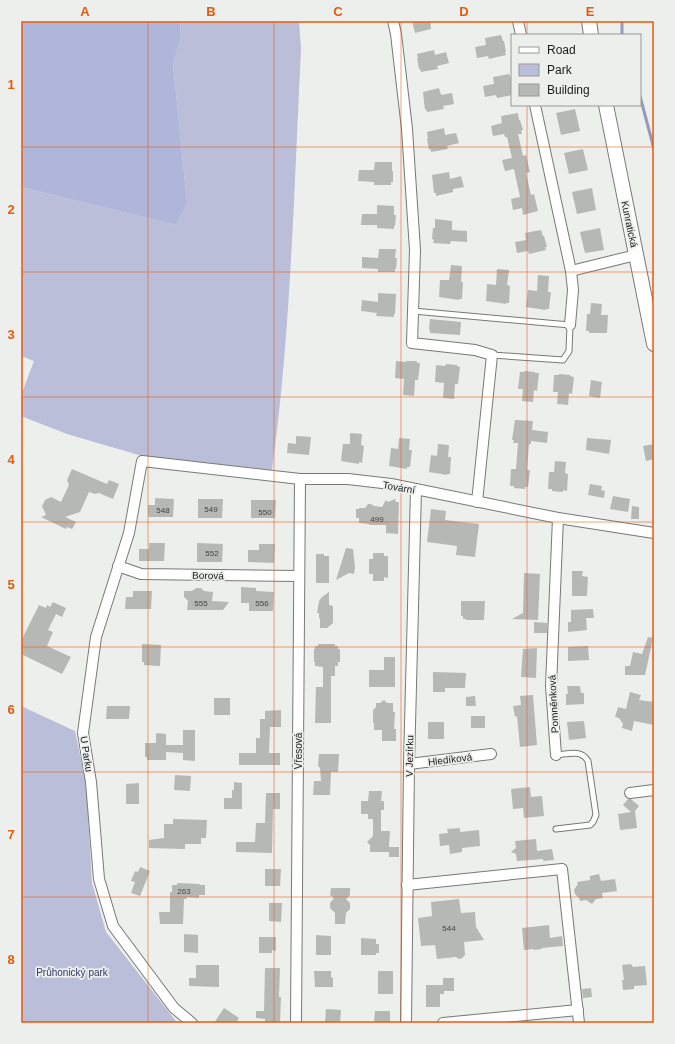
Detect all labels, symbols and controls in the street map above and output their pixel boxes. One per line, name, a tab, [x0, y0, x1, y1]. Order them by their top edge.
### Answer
text: A	[80, 4, 90, 19]
text: B	[206, 4, 216, 19]
text: C	[333, 4, 343, 19]
text: D	[459, 4, 469, 19]
text: E	[586, 4, 595, 19]
legend	[511, 34, 641, 106]
text: Road	[547, 43, 576, 57]
text: Park	[547, 63, 573, 77]
text: 1	[7, 77, 15, 92]
text: Building	[547, 83, 590, 97]
street label: Kunratická	[619, 200, 640, 249]
text: 2	[7, 202, 15, 217]
text: 3	[7, 327, 15, 342]
text: 4	[7, 452, 15, 467]
street label: Tovární	[382, 479, 416, 496]
house number: 549	[204, 505, 218, 514]
house number: 548	[156, 506, 170, 515]
house number: 550	[258, 508, 272, 517]
house number: 499	[370, 515, 384, 524]
house number: 552	[205, 549, 219, 558]
street label: Borová	[192, 570, 224, 581]
text: 5	[7, 577, 15, 592]
house number: 555	[194, 599, 208, 608]
house number: 556	[255, 599, 269, 608]
street label: Pomněnková	[546, 674, 561, 733]
text: 6	[7, 702, 15, 717]
street label: Vřesová	[293, 732, 304, 769]
street label: U Parku	[78, 735, 95, 773]
street label: V Jezírku	[404, 735, 415, 777]
street label: Hledíková	[427, 751, 473, 768]
text: 7	[7, 827, 15, 842]
house number: 263	[177, 887, 191, 896]
house number: 544	[442, 924, 456, 933]
text: 8	[7, 952, 15, 967]
park label: Průhonický park	[36, 967, 109, 978]

